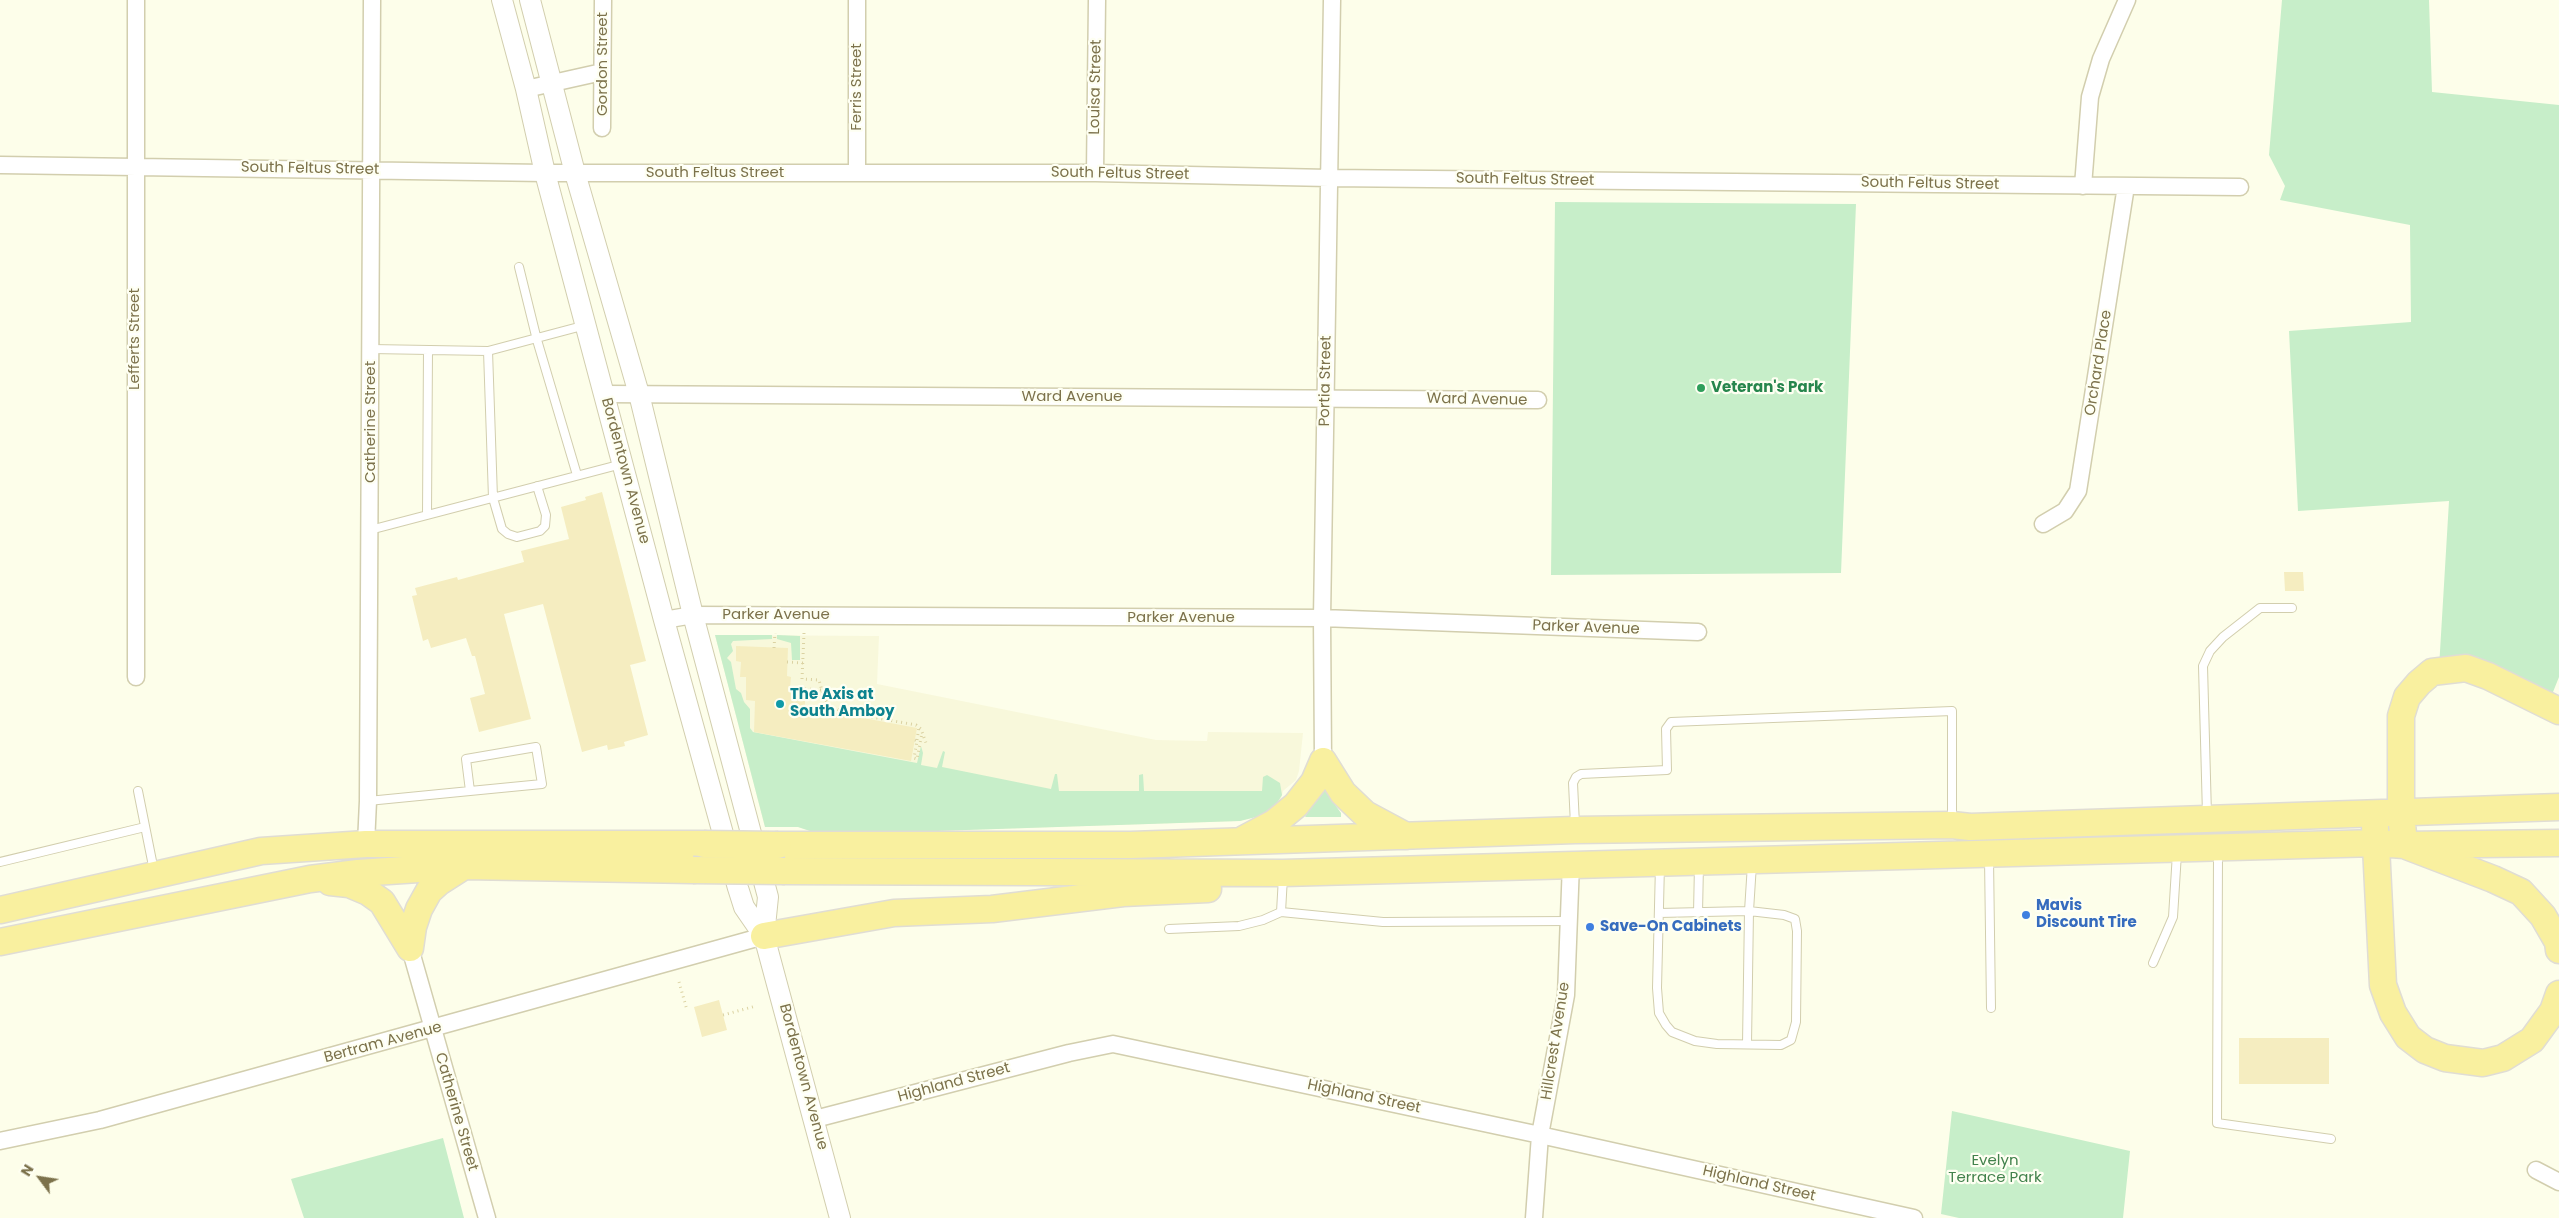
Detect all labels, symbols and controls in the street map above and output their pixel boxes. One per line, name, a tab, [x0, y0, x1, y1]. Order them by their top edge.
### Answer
street label: Gordon Street	[594, 12, 612, 116]
street label: Louisa Street	[1086, 39, 1106, 135]
street label: Ferris Street	[848, 43, 866, 131]
street label: South Feltus Street	[241, 159, 379, 179]
street label: South Feltus Street	[646, 164, 784, 182]
street label: South Feltus Street	[1051, 164, 1189, 184]
street label: South Feltus Street	[1456, 170, 1594, 190]
street label: South Feltus Street	[1861, 174, 1999, 194]
street label: Lefferts Street	[126, 288, 144, 390]
street label: Orchard Place	[2082, 309, 2116, 417]
street label: Portia Street	[1316, 335, 1336, 427]
street label: Catherine Street	[362, 361, 380, 483]
place label: Veteran's Park	[1711, 379, 1823, 397]
marker: Veteran's Park	[1695, 382, 1707, 394]
street label: Ward Avenue	[1022, 388, 1122, 406]
street label: Ward Avenue	[1426, 390, 1528, 410]
street label: Bordentown Avenue	[597, 396, 653, 546]
street label: Parker Avenue	[722, 606, 830, 624]
street label: Parker Avenue	[1127, 609, 1235, 627]
street label: Parker Avenue	[1532, 617, 1640, 639]
place label: The Axis at South Amboy	[790, 686, 894, 721]
marker: The Axis at South Amboy	[774, 698, 786, 710]
place label: Mavis Discount Tire	[2036, 897, 2137, 932]
marker: Mavis Discount Tire	[2020, 909, 2032, 921]
place label: Save-On Cabinets	[1600, 918, 1742, 936]
marker: Save-On Cabinets	[1584, 921, 1596, 933]
street label: Hillcrest Avenue	[1538, 981, 1574, 1101]
street label: Bordentown Avenue	[775, 1002, 831, 1152]
street label: Bertram Avenue	[322, 1019, 444, 1067]
street label: Catherine Street	[431, 1051, 481, 1173]
street label: Highland Street	[896, 1059, 1012, 1107]
street label: Highland Street	[1306, 1076, 1422, 1118]
park label: Evelyn Terrace Park	[1948, 1152, 2042, 1187]
north arrow	[15, 1153, 65, 1203]
text: N	[16, 1161, 38, 1180]
street label: Highland Street	[1701, 1162, 1817, 1206]

